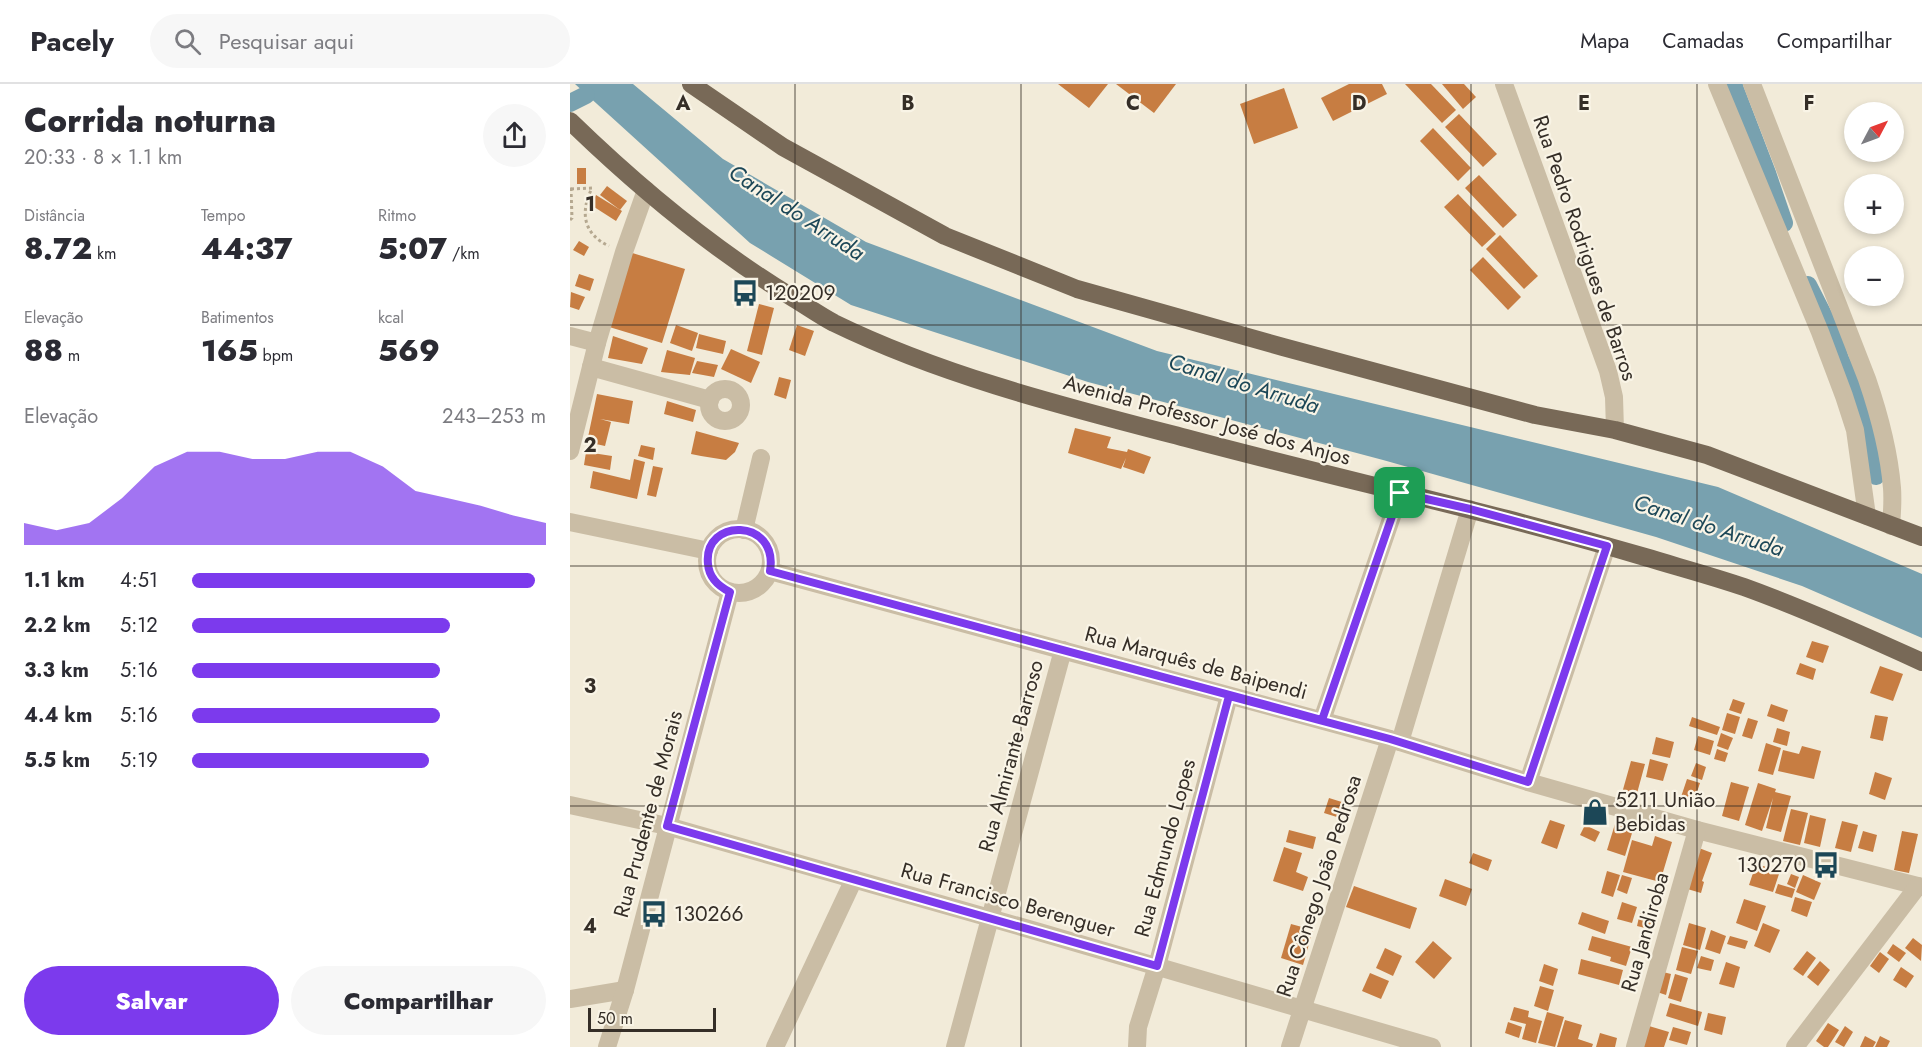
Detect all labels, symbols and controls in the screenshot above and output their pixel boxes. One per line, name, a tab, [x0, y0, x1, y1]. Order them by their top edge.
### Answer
search box	[150, 14, 570, 68]
text: Pacely	[30, 21, 114, 62]
icon: search	[171, 25, 204, 58]
text: Pesquisar aqui	[219, 25, 354, 57]
text: Mapa	[1580, 26, 1629, 56]
text: Camadas	[1662, 26, 1744, 56]
text: Compartilhar	[1777, 26, 1892, 56]
text: A	[675, 89, 691, 118]
text: B	[901, 89, 915, 118]
text: C	[1126, 89, 1140, 118]
text: D	[1352, 89, 1366, 118]
text: E	[1578, 89, 1590, 118]
text: F	[1803, 89, 1815, 118]
text: Corrida noturna	[24, 97, 276, 144]
north arrow	[1844, 102, 1904, 162]
map controls	[1844, 102, 1904, 306]
button: share	[483, 104, 546, 167]
street label: Rua Pedro Rodrigues de Barros	[1525, 111, 1645, 385]
text: 20:33 · 8 × 1.1 km	[24, 143, 182, 172]
water label: Canal do Arruda	[723, 156, 871, 268]
button: +	[1844, 174, 1904, 234]
text: 1	[585, 190, 595, 219]
text: Distância	[24, 204, 85, 227]
text: Tempo	[201, 204, 245, 227]
text: Ritmo	[378, 204, 416, 227]
text: 8.72	[24, 227, 92, 270]
text: 44:37	[201, 227, 292, 270]
text: 5:07	[378, 227, 447, 270]
text: km	[92, 242, 117, 265]
text: /km	[447, 242, 480, 265]
button: −	[1844, 246, 1904, 306]
bus stop icon: 120209	[730, 278, 760, 308]
place label: 120209	[765, 278, 836, 308]
text: Elevação	[24, 306, 83, 329]
text: Batimentos	[201, 306, 274, 329]
text: kcal	[378, 306, 404, 329]
text: 88	[24, 329, 63, 372]
text: 165	[201, 329, 258, 372]
text: 569	[378, 329, 440, 372]
text: m	[63, 344, 80, 367]
text: bpm	[258, 344, 293, 367]
water label: Canal do Arruda	[1165, 345, 1323, 421]
street label: Avenida Professor José dos Anjos	[1060, 367, 1354, 473]
text: Elevação	[24, 402, 98, 431]
text: 243–253 m	[442, 402, 546, 431]
text: 2	[583, 431, 597, 460]
pin	[1374, 467, 1425, 518]
icon: arrive	[1383, 476, 1416, 509]
water label: Canal do Arruda	[1630, 486, 1788, 564]
text: 1.1 km	[24, 566, 85, 595]
text: 4:51	[120, 566, 158, 595]
text: 2.2 km	[24, 611, 91, 640]
text: 5:12	[120, 611, 158, 640]
street label: Rua Marquês de Baipendi	[1081, 619, 1311, 707]
text: 3.3 km	[24, 656, 89, 685]
text: 5:16	[120, 656, 158, 685]
street label: Rua Almirante Barroso	[971, 657, 1051, 855]
text: 3	[584, 672, 596, 701]
text: 4.4 km	[24, 701, 92, 730]
text: 5:16	[120, 701, 158, 730]
street label: Rua Prudente de Morais	[606, 707, 690, 921]
text: 5.5 km	[24, 746, 90, 775]
text: 5:19	[120, 746, 158, 775]
street label: Rua Edmundo Lopes	[1127, 756, 1203, 940]
street label: Rua Cônego João Pedrosa	[1269, 771, 1369, 1001]
place label: 5211 União Bebidas	[1615, 785, 1715, 839]
shop icon: 5211 União Bebidas	[1580, 797, 1610, 827]
place label: 130270	[1737, 850, 1806, 880]
bus stop icon: 130270	[1811, 850, 1841, 880]
street label: Rua Francisco Berenguer	[897, 855, 1119, 945]
street label: Rua Jandiroba	[1614, 869, 1676, 995]
bus stop icon: 130266	[639, 899, 669, 929]
place label: 130266	[674, 899, 744, 929]
text: 4	[583, 912, 597, 941]
button: Salvar	[24, 966, 279, 1035]
button: Compartilhar	[291, 966, 546, 1035]
scale bar	[588, 1005, 716, 1032]
text: 50 m	[597, 1007, 633, 1030]

